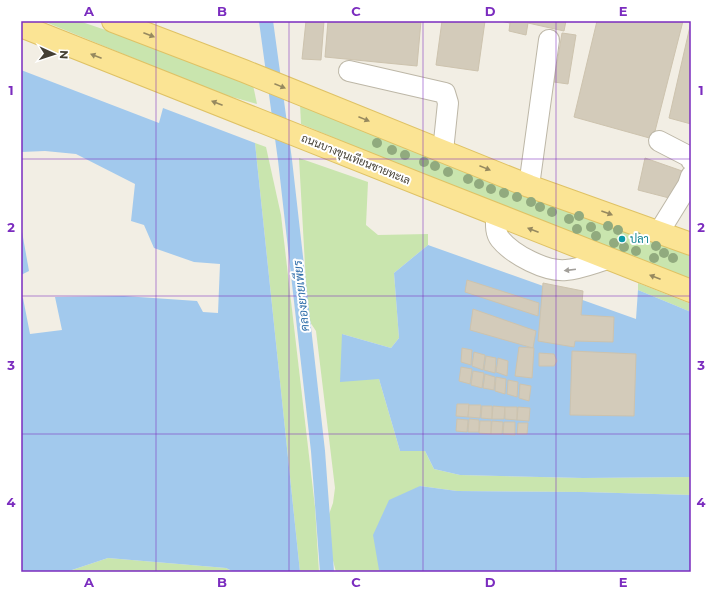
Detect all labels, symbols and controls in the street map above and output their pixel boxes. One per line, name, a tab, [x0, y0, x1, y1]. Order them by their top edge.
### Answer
text: A	[83, 3, 95, 19]
text: B	[217, 3, 227, 19]
text: C	[351, 3, 361, 19]
text: D	[485, 3, 496, 19]
text: E	[619, 3, 628, 19]
one-way arrow	[144, 32, 156, 38]
north arrow	[34, 34, 74, 74]
text: N	[57, 50, 71, 59]
one-way arrow	[90, 52, 102, 58]
text: 1	[8, 82, 14, 98]
text: 1	[698, 82, 704, 98]
one-way arrow	[275, 83, 287, 89]
one-way arrow	[211, 100, 223, 106]
one-way arrow	[359, 117, 371, 123]
street label: ถนนบางขุนเทียนชายทะเล	[299, 130, 413, 189]
one-way arrow	[479, 165, 490, 171]
one-way arrow	[601, 210, 613, 216]
text: 2	[7, 219, 15, 235]
text: 2	[697, 219, 705, 235]
one-way arrow	[527, 227, 539, 233]
place label: ปลา	[630, 232, 649, 246]
marker: ปลา	[617, 234, 627, 244]
water label: คลองยายเพียร	[290, 259, 312, 332]
one-way arrow	[564, 267, 576, 273]
one-way arrow	[648, 273, 660, 279]
text: 3	[6, 357, 15, 373]
text: 3	[696, 357, 705, 373]
text: 4	[7, 494, 16, 510]
text: 4	[697, 494, 706, 510]
text: A	[83, 574, 95, 590]
text: B	[217, 574, 227, 590]
text: C	[351, 574, 361, 590]
text: D	[485, 574, 496, 590]
text: E	[619, 574, 628, 590]

